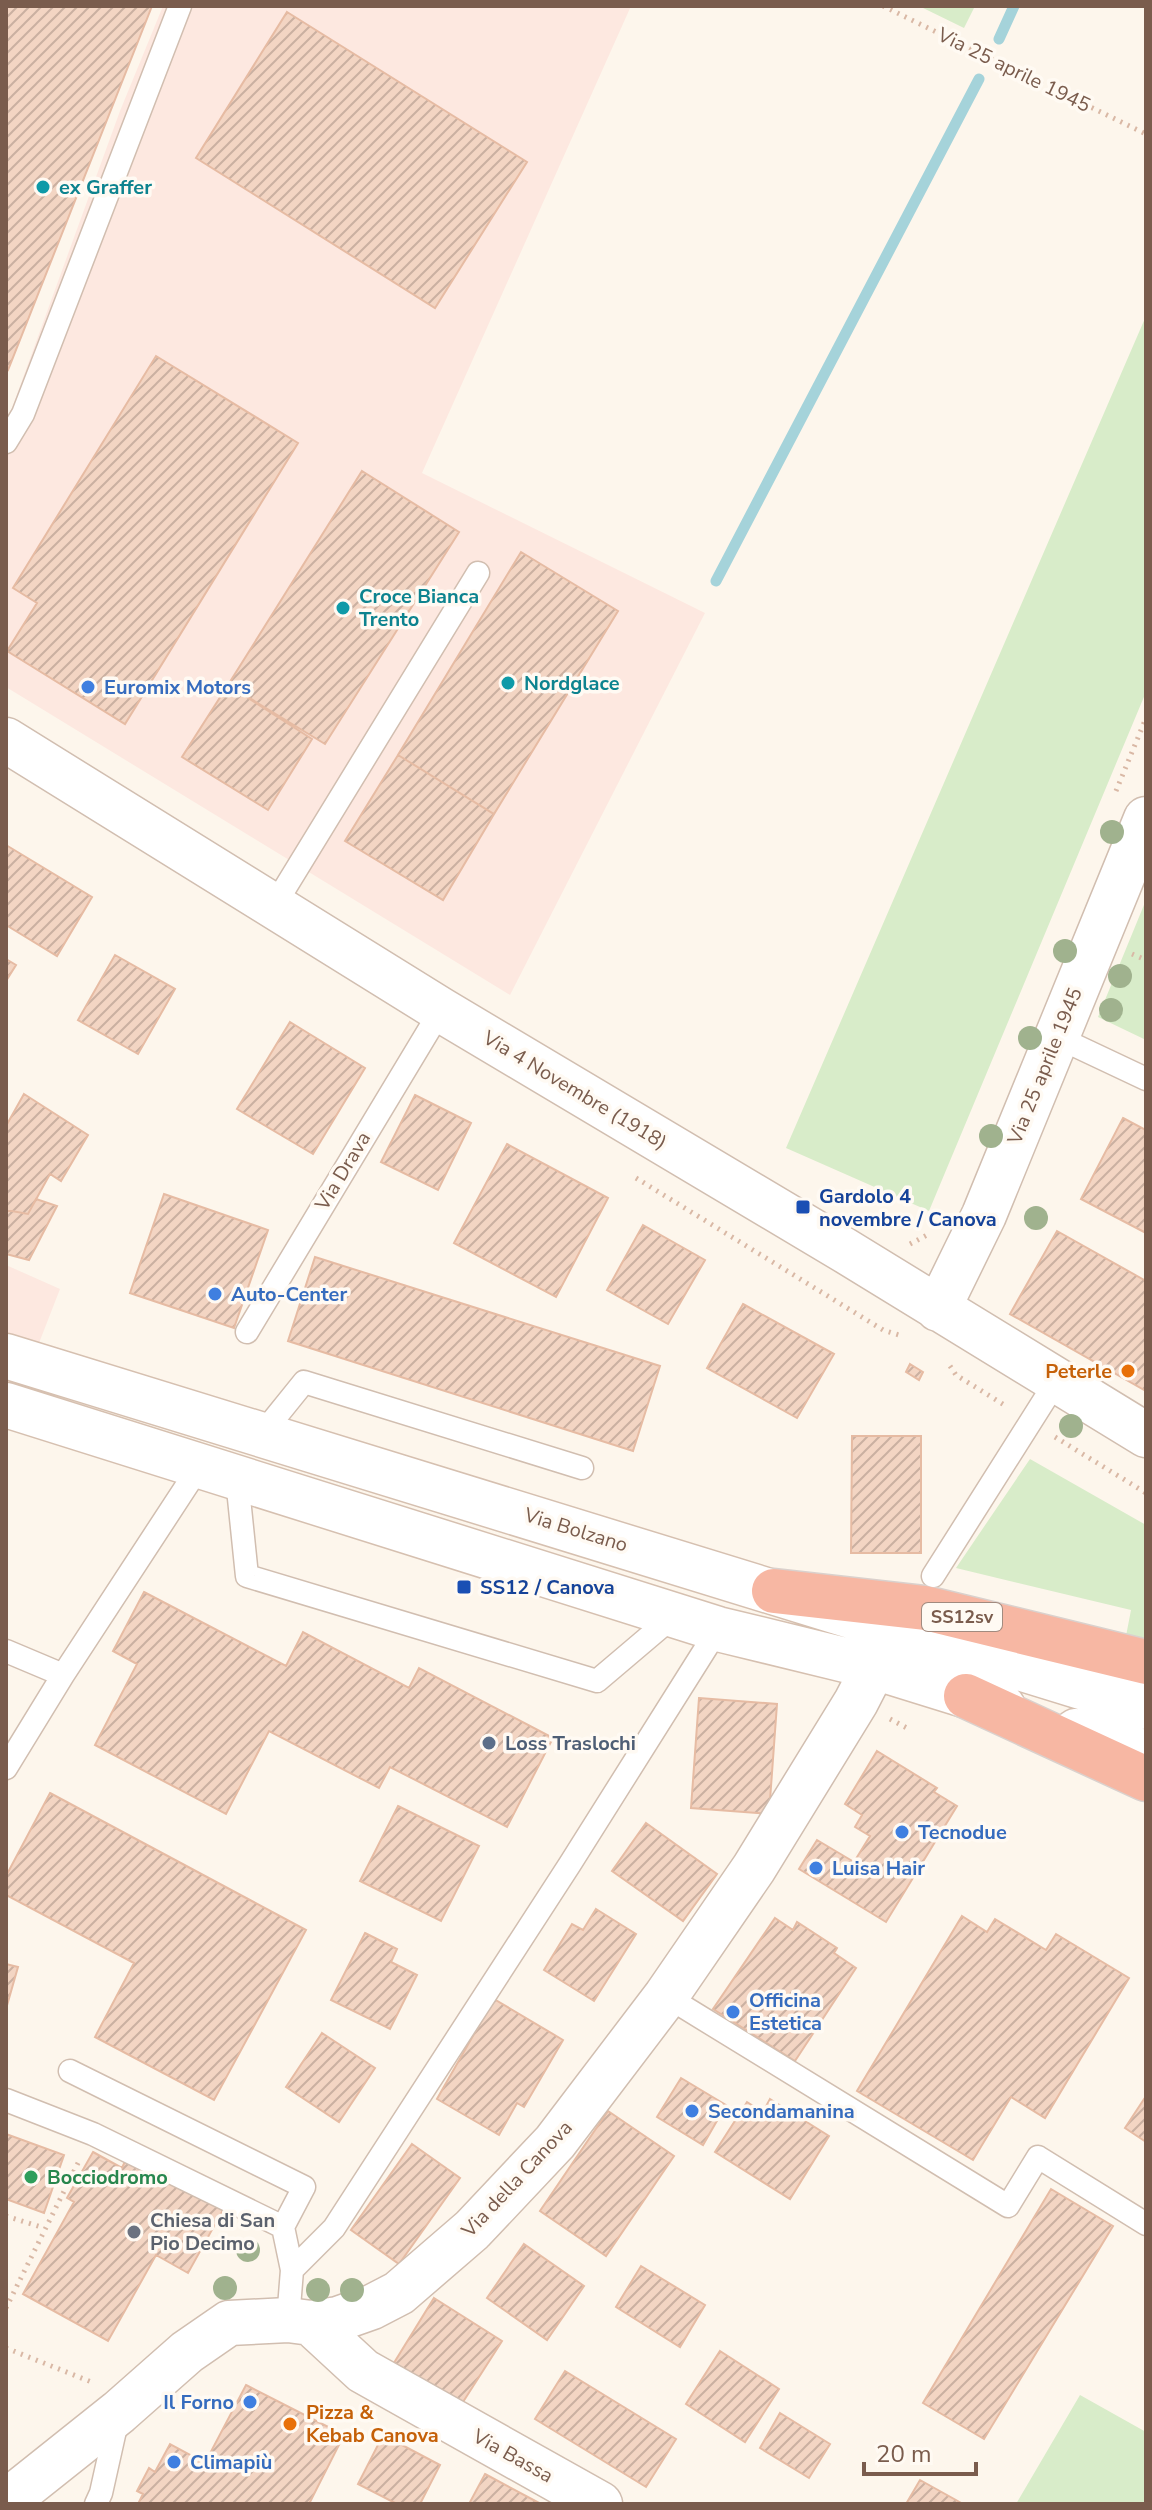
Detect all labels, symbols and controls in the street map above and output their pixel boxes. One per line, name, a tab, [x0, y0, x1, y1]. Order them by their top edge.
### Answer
street label: Via 25 aprile 1945	[932, 21, 1095, 119]
place label: ex Graffer	[59, 174, 152, 201]
marker: ex Graffer	[34, 178, 52, 196]
place label: Croce Bianca Trento	[359, 583, 479, 633]
marker: Croce Bianca Trento	[334, 599, 352, 617]
place label: Nordglace	[524, 670, 620, 697]
place label: Euromix Motors	[104, 674, 251, 701]
marker: Nordglace	[499, 674, 517, 692]
marker: Euromix Motors	[79, 678, 97, 696]
street label: Via 25 aprile 1945	[1001, 984, 1089, 1149]
street label: Via 4 Novembre (1918)	[477, 1024, 672, 1156]
street label: Via Drava	[308, 1127, 377, 1216]
place label: Gardolo 4 novembre / Canova	[819, 1183, 997, 1233]
marker: Gardolo 4 novembre / Canova	[794, 1198, 812, 1216]
place label: Auto-Center	[231, 1281, 347, 1308]
marker: Auto-Center	[206, 1285, 224, 1303]
place label: Peterle	[1045, 1358, 1112, 1385]
marker: Peterle	[1119, 1362, 1137, 1380]
street label: Via Bolzano	[520, 1501, 631, 1559]
place label: SS12 / Canova	[480, 1574, 615, 1601]
marker: SS12 / Canova	[455, 1578, 473, 1596]
road number: SS12sv	[922, 1603, 1002, 1631]
place label: Loss Traslochi	[505, 1730, 636, 1757]
marker: Loss Traslochi	[480, 1734, 498, 1752]
place label: Tecnodue	[918, 1819, 1007, 1846]
marker: Tecnodue	[893, 1823, 911, 1841]
place label: Luisa Hair	[832, 1855, 925, 1882]
marker: Luisa Hair	[807, 1859, 825, 1877]
place label: Officina Estetica	[749, 1987, 822, 2037]
marker: Officina Estetica	[724, 2003, 742, 2021]
place label: Secondamanina	[708, 2098, 855, 2125]
marker: Secondamanina	[683, 2102, 701, 2120]
street label: Via della Canova	[455, 2115, 578, 2244]
place label: Bocciodromo	[47, 2164, 168, 2191]
marker: Bocciodromo	[22, 2168, 40, 2186]
place label: Chiesa di San Pio Decimo	[150, 2207, 275, 2257]
marker: Chiesa di San Pio Decimo	[125, 2223, 143, 2241]
place label: Il Forno	[163, 2389, 234, 2416]
marker: Il Forno	[241, 2393, 259, 2411]
place label: Pizza & Kebab Canova	[306, 2399, 439, 2449]
marker: Pizza & Kebab Canova	[281, 2415, 299, 2433]
street label: Via Bassa	[467, 2422, 558, 2489]
scale bar	[864, 2426, 976, 2476]
text: 20 m	[876, 2438, 932, 2470]
place label: Climapiù	[190, 2449, 272, 2476]
marker: Climapiù	[165, 2453, 183, 2471]

